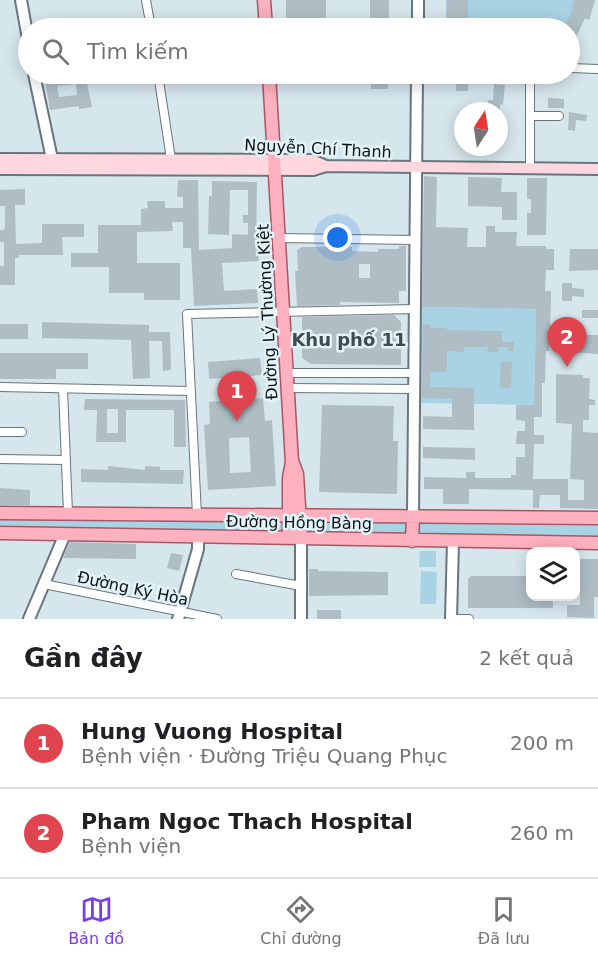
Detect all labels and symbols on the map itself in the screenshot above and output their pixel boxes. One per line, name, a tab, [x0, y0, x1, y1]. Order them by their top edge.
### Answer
north arrow	[454, 102, 508, 156]
street label: Nguyễn Chí Thanh	[244, 135, 392, 162]
your location	[323, 223, 352, 252]
street label: Đường Lý Thường Kiệt	[253, 224, 282, 400]
pin: 2	[548, 318, 586, 367]
district label: Khu phố 11	[291, 329, 407, 350]
pin: 1	[218, 372, 256, 421]
street label: Đường Hồng Bàng	[226, 512, 372, 533]
street label: Đường Ký Hòa	[76, 567, 190, 610]

